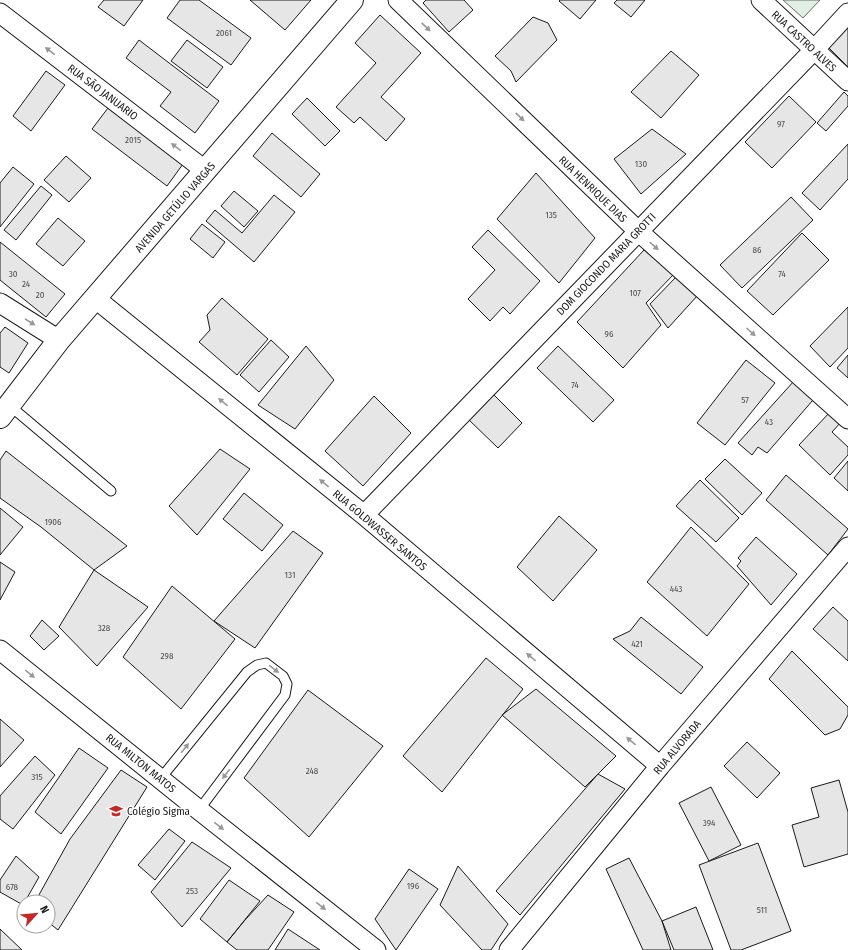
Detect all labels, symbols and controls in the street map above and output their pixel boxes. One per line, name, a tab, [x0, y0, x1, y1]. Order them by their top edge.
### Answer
street label: RUA CASTRO ALVES	[769, 8, 839, 75]
one-way arrow	[421, 22, 431, 32]
house number: 2061	[216, 28, 232, 38]
one-way arrow	[45, 47, 56, 55]
street label: RUA SÃO JANUARIO	[65, 62, 140, 123]
one-way arrow	[515, 112, 525, 122]
house number: 97	[777, 119, 785, 129]
house number: 2015	[125, 135, 141, 145]
one-way arrow	[170, 143, 181, 151]
street label: RUA HENRIQUE DIAS	[556, 154, 630, 226]
street label: AVENIDA GETÚLIO VARGAS	[132, 158, 219, 255]
house number: 130	[635, 159, 647, 169]
house number: 135	[545, 210, 557, 220]
street label: DOM GIOCONDO MARIA GROTTI	[554, 210, 659, 318]
one-way arrow	[649, 241, 659, 251]
house number: 86	[753, 245, 762, 255]
house number: 30	[9, 269, 18, 279]
house number: 74	[778, 269, 786, 279]
house number: 24	[22, 279, 31, 289]
house number: 107	[629, 288, 641, 298]
house number: 20	[36, 290, 45, 300]
one-way arrow	[25, 318, 35, 326]
one-way arrow	[746, 328, 756, 337]
house number: 96	[605, 329, 614, 339]
house number: 74	[571, 380, 579, 390]
house number: 57	[741, 395, 749, 405]
one-way arrow	[218, 397, 229, 406]
house number: 43	[765, 417, 773, 427]
one-way arrow	[319, 479, 330, 488]
street label: RUA GOLDWASSER SANTOS	[330, 487, 430, 574]
house number: 1906	[44, 517, 62, 527]
house number: 131	[285, 570, 295, 580]
house number: 443	[670, 584, 682, 594]
house number: 328	[98, 623, 111, 633]
house number: 421	[631, 639, 643, 649]
house number: 298	[161, 651, 174, 661]
one-way arrow	[526, 652, 537, 661]
one-way arrow	[269, 665, 280, 674]
one-way arrow	[25, 670, 36, 678]
street label: RUA ALVORADA	[651, 717, 704, 777]
street label: RUA MILTON MATOS	[103, 731, 179, 796]
one-way arrow	[625, 736, 636, 745]
one-way arrow	[181, 743, 190, 753]
house number: 248	[306, 766, 319, 776]
one-way arrow	[222, 769, 230, 780]
house number: 315	[31, 772, 43, 782]
school or university icon: Colégio Sigma	[108, 803, 124, 819]
place label: Colégio Sigma	[127, 805, 190, 818]
house number: 394	[703, 818, 716, 828]
one-way arrow	[213, 821, 224, 830]
house number: 196	[407, 881, 420, 891]
house number: 678	[6, 882, 19, 892]
house number: 253	[186, 886, 198, 896]
north arrow	[16, 894, 56, 934]
one-way arrow	[315, 902, 326, 911]
text: N	[37, 904, 52, 916]
house number: 511	[757, 905, 767, 915]

